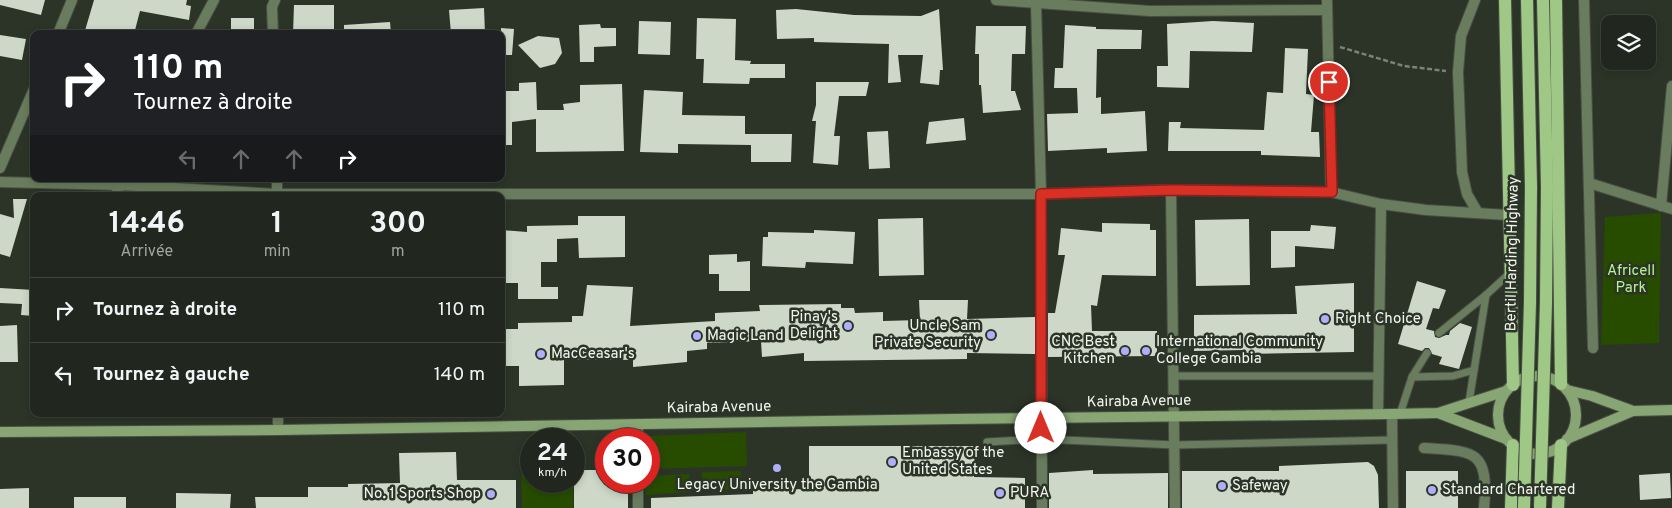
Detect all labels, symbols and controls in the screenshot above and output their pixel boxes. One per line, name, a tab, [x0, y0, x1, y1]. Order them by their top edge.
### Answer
map controls	[1601, 15, 1656, 70]
button: layers	[1601, 15, 1656, 70]
text: 110 m	[133, 47, 223, 91]
icon: right	[50, 50, 115, 115]
pin	[1308, 61, 1350, 103]
icon: arrive	[1315, 68, 1343, 96]
text: Tournez à droite	[133, 90, 293, 117]
icon: left	[174, 145, 202, 173]
icon: ahead	[227, 145, 255, 173]
icon: ahead	[280, 145, 308, 173]
icon: right	[333, 145, 361, 173]
street label: Bertil Harding Highway	[1502, 176, 1524, 332]
text: 14:46	[109, 206, 185, 243]
text: 1	[271, 206, 283, 243]
text: 300	[369, 206, 426, 243]
text: Arrivée	[121, 242, 173, 262]
text: min	[264, 242, 290, 262]
text: m	[391, 242, 404, 262]
park label: Africell Park	[1607, 262, 1655, 298]
icon: right	[50, 296, 78, 324]
text: Tournez à droite	[93, 298, 237, 322]
text: 110 m	[438, 298, 485, 322]
place label: Pinay's Delight	[790, 308, 838, 344]
place label: Right Choice	[1335, 310, 1421, 329]
marker: Right Choice	[1319, 313, 1331, 325]
place label: Uncle Sam Private Security	[874, 317, 981, 353]
marker: Pinay's Delight	[842, 320, 854, 332]
place label: Magic Land	[707, 327, 784, 346]
marker: Uncle Sam Private Security	[985, 329, 997, 341]
marker: Magic Land	[691, 330, 703, 342]
place label: CNC Best Kitchen	[1051, 333, 1115, 369]
place label: International Community College Gambia	[1156, 333, 1323, 369]
place label: MacCeasar's	[551, 345, 635, 364]
marker: CNC Best Kitchen	[1119, 345, 1131, 357]
marker: International Community College Gambia	[1140, 345, 1152, 357]
marker: MacCeasar's	[535, 348, 547, 360]
icon: left	[50, 361, 78, 389]
text: Tournez à gauche	[93, 363, 250, 387]
text: 140 m	[434, 363, 485, 387]
street label: Kairaba Avenue	[1087, 392, 1191, 412]
street label: Kairaba Avenue	[667, 398, 771, 418]
position arrow	[1014, 401, 1066, 453]
speed limit sign: 30	[595, 428, 660, 493]
text: 24	[537, 438, 568, 470]
place label: Embassy of the United States	[902, 444, 1004, 480]
marker: Embassy of the United States	[886, 456, 898, 468]
marker: Legacy University the Gambia	[771, 462, 783, 474]
text: km/h	[538, 465, 567, 481]
place label: Legacy University the Gambia	[676, 476, 878, 495]
place label: Safeway	[1232, 477, 1288, 496]
marker: Safeway	[1216, 480, 1228, 492]
place label: Standard Chartered	[1442, 481, 1575, 500]
place label: PURA	[1010, 484, 1049, 503]
marker: Standard Chartered	[1426, 484, 1438, 496]
place label: No. 1 Sports Shop	[363, 485, 481, 504]
marker: PURA	[994, 487, 1006, 499]
marker: No. 1 Sports Shop	[485, 488, 497, 500]

